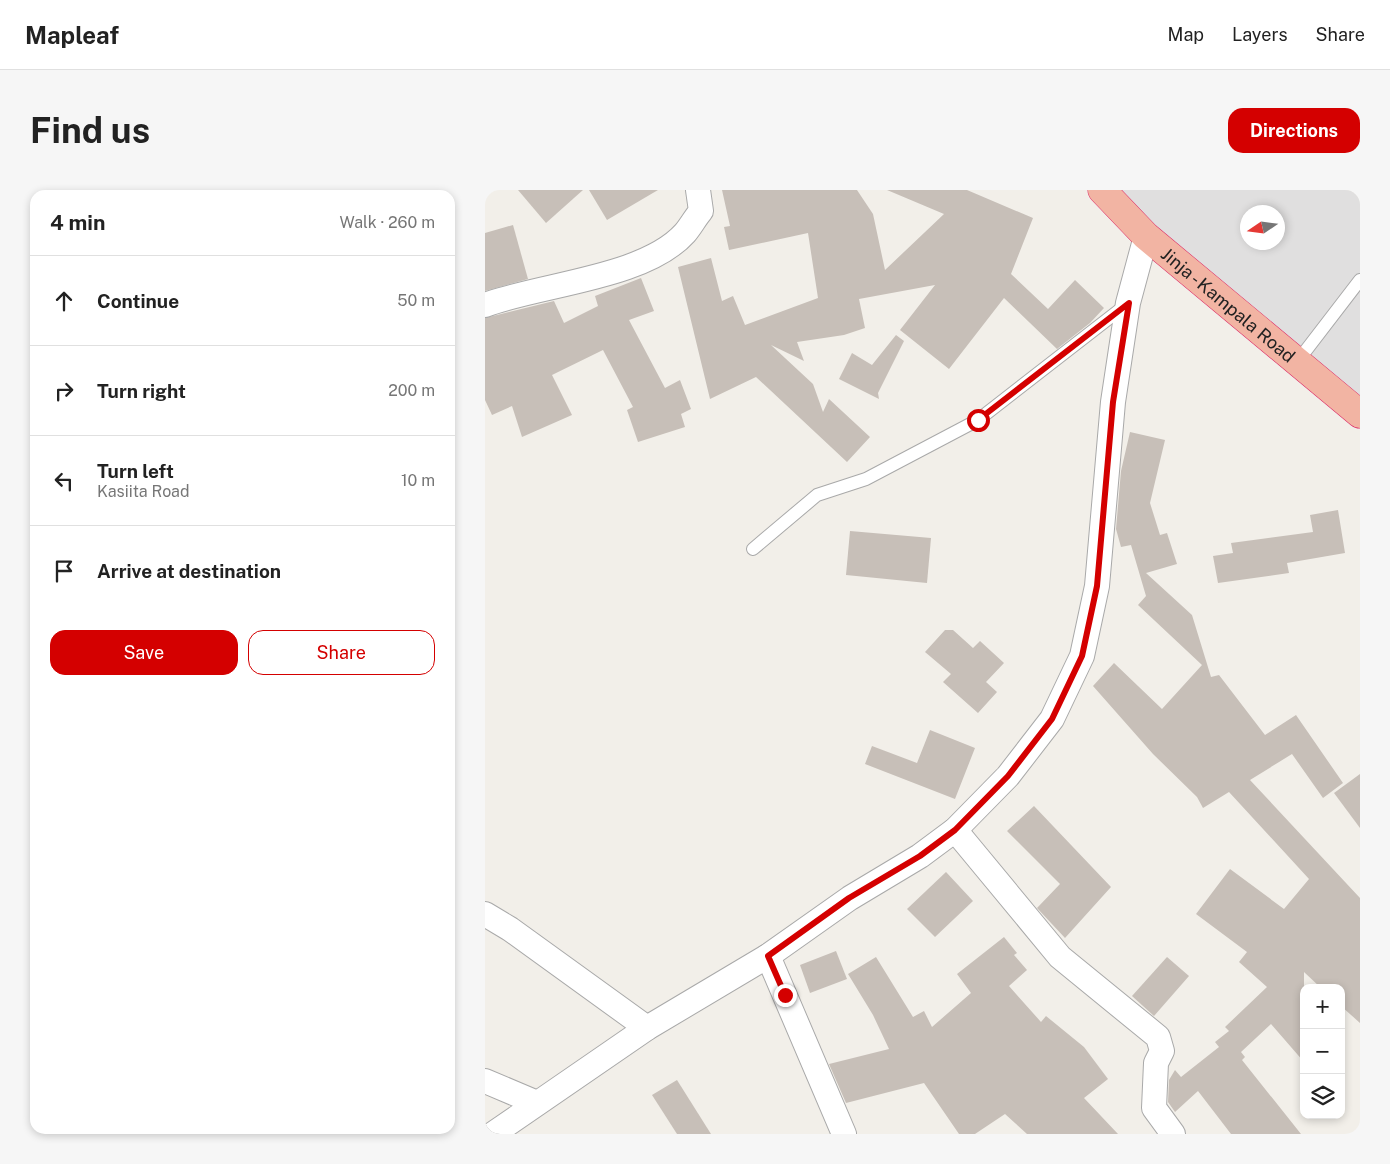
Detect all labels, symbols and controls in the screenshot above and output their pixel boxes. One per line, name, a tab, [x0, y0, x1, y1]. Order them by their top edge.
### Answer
text: Mapleaf	[25, 21, 119, 49]
text: Map	[1168, 24, 1204, 45]
text: Layers	[1232, 24, 1288, 45]
text: Share	[1316, 24, 1365, 45]
button: Directions	[1228, 108, 1360, 153]
text: Find us	[30, 110, 150, 151]
north arrow	[1240, 205, 1285, 250]
text: 4 min	[50, 210, 105, 235]
text: Walk · 260 m	[340, 213, 435, 232]
street label: Jinja - Kampala Road	[1157, 243, 1300, 366]
icon: ahead	[50, 287, 78, 315]
text: Continue	[97, 290, 179, 312]
text: 50 m	[397, 291, 435, 310]
icon: right	[50, 377, 78, 405]
text: Turn right	[97, 380, 186, 402]
text: 200 m	[388, 381, 435, 400]
route start	[967, 409, 990, 432]
text: Turn left	[97, 460, 174, 482]
icon: left	[50, 467, 78, 495]
text: 10 m	[401, 471, 435, 490]
text: Kasiita Road	[97, 482, 189, 501]
icon: arrive	[50, 557, 78, 585]
text: Arrive at destination	[97, 560, 281, 582]
button: Save	[50, 630, 238, 675]
button: Share	[248, 630, 435, 675]
route end	[774, 984, 797, 1007]
map controls	[1300, 984, 1345, 1119]
button: +	[1300, 984, 1345, 1029]
button: −	[1300, 1029, 1345, 1074]
button: layers	[1300, 1074, 1345, 1119]

